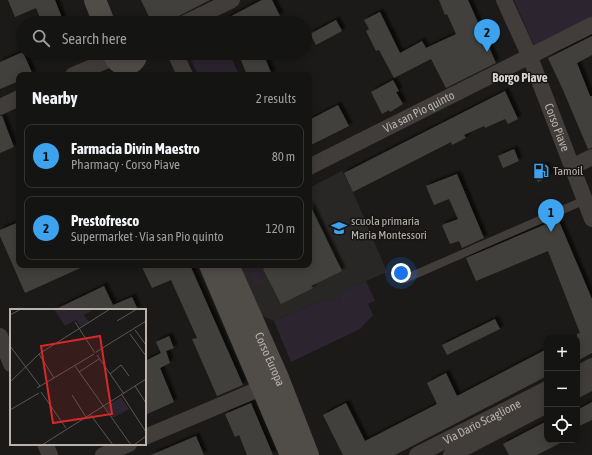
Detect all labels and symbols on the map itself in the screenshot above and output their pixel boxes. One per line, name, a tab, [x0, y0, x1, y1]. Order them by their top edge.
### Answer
pin: 2	[474, 19, 500, 52]
district label: Borgo Piave	[492, 70, 548, 85]
street label: Via san Pio quinto	[381, 88, 457, 136]
street label: Corso Piave	[541, 101, 572, 153]
fuel station icon: Tamoil	[532, 162, 550, 180]
place label: Tamoil	[553, 164, 584, 178]
pin: 1	[538, 199, 564, 232]
place label: scuola primaria Maria Montessori	[351, 214, 427, 242]
school or university icon: scuola primaria Maria Montessori	[330, 219, 348, 237]
your location	[391, 263, 411, 283]
inset map	[10, 309, 146, 445]
street label: Corso Europa	[252, 330, 288, 388]
street label: Via Dario Scaglione	[441, 396, 523, 447]

